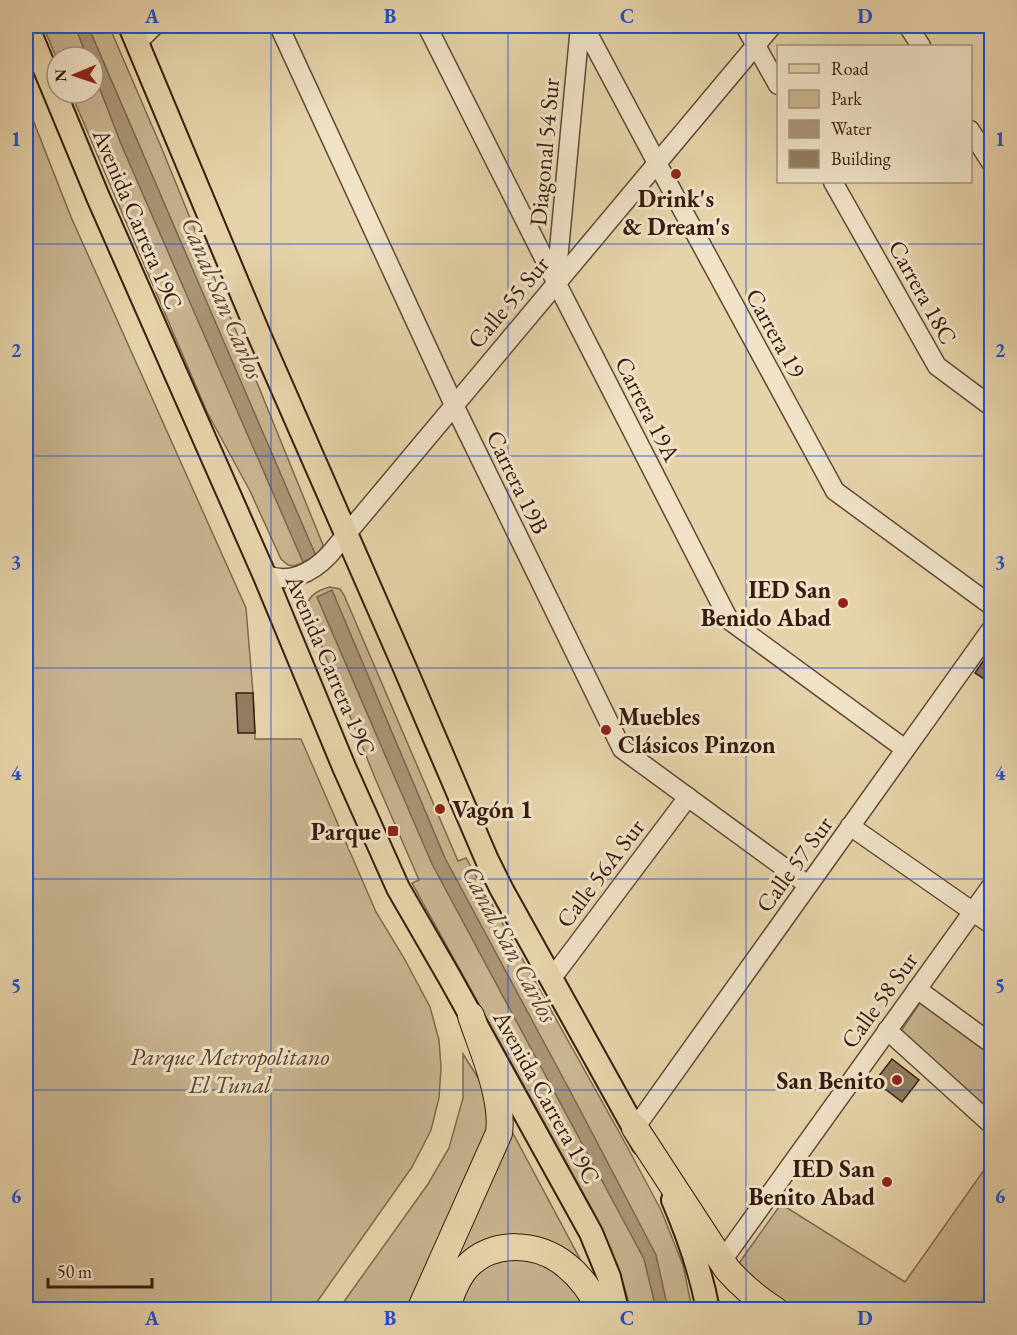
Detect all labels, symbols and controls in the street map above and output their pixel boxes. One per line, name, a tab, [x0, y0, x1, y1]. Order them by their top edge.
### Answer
text: A	[144, 3, 160, 29]
text: B	[384, 3, 396, 29]
text: C	[620, 3, 634, 29]
text: D	[857, 3, 873, 29]
north arrow	[45, 45, 105, 105]
legend	[777, 45, 972, 183]
text: Road	[831, 57, 870, 80]
text: N	[50, 69, 71, 82]
street label: Diagonal 54 Sur	[522, 77, 566, 227]
text: Park	[831, 87, 862, 110]
text: Water	[831, 117, 872, 140]
street label: Avenida Carrera 19C	[85, 123, 190, 314]
text: 1	[11, 126, 21, 152]
text: 1	[995, 126, 1005, 152]
text: Building	[831, 147, 891, 170]
marker: Drink's & Dream's	[669, 167, 683, 181]
place label: Drink's & Dream's	[622, 183, 730, 242]
water label: Canal San Carlos	[173, 211, 273, 385]
street label: Carrera 18C	[882, 234, 964, 350]
street label: Calle 55 Sur	[460, 249, 556, 355]
street label: Carrera 19	[739, 283, 813, 384]
text: 2	[11, 337, 22, 363]
text: 2	[995, 337, 1006, 363]
street label: Carrera 19A	[608, 351, 688, 467]
street label: Carrera 19B	[480, 425, 556, 539]
text: 3	[11, 549, 21, 575]
text: 3	[995, 549, 1005, 575]
street label: Avenida Carrera 19C	[278, 569, 383, 760]
place label: IED San Benido Abad	[701, 574, 832, 633]
marker: IED San Benido Abad	[836, 596, 850, 610]
place label: Muebles Clásicos Pinzon	[618, 701, 776, 760]
marker: Muebles Clásicos Pinzon	[599, 723, 613, 737]
text: 4	[11, 760, 22, 786]
text: 4	[995, 760, 1006, 786]
place label: Vagón 1	[452, 794, 533, 826]
marker: Vagón 1	[433, 802, 447, 816]
street label: Calle 57 Sur	[749, 810, 839, 918]
street label: Calle 56A Sur	[549, 812, 651, 934]
place label: Parque	[311, 816, 381, 848]
marker: Parque	[386, 824, 400, 838]
water label: Canal San Carlos	[454, 859, 566, 1029]
street label: Calle 58 Sur	[834, 946, 924, 1054]
text: 5	[11, 972, 21, 998]
text: 5	[995, 972, 1005, 998]
street label: Avenida Carrera 19C	[486, 1004, 608, 1189]
park label: Parque Metropolitano El Tunal	[130, 1041, 330, 1100]
place label: San Benito	[777, 1065, 885, 1096]
marker: San Benito	[890, 1073, 904, 1087]
place label: IED San Benito Abad	[749, 1153, 876, 1212]
marker: IED San Benito Abad	[880, 1175, 894, 1189]
text: 6	[11, 1183, 22, 1209]
text: 6	[995, 1183, 1006, 1209]
scale bar	[48, 1251, 152, 1289]
text: 50 m	[57, 1260, 92, 1283]
text: A	[144, 1305, 160, 1331]
text: B	[384, 1305, 396, 1331]
text: C	[620, 1305, 634, 1331]
text: D	[857, 1305, 873, 1331]

